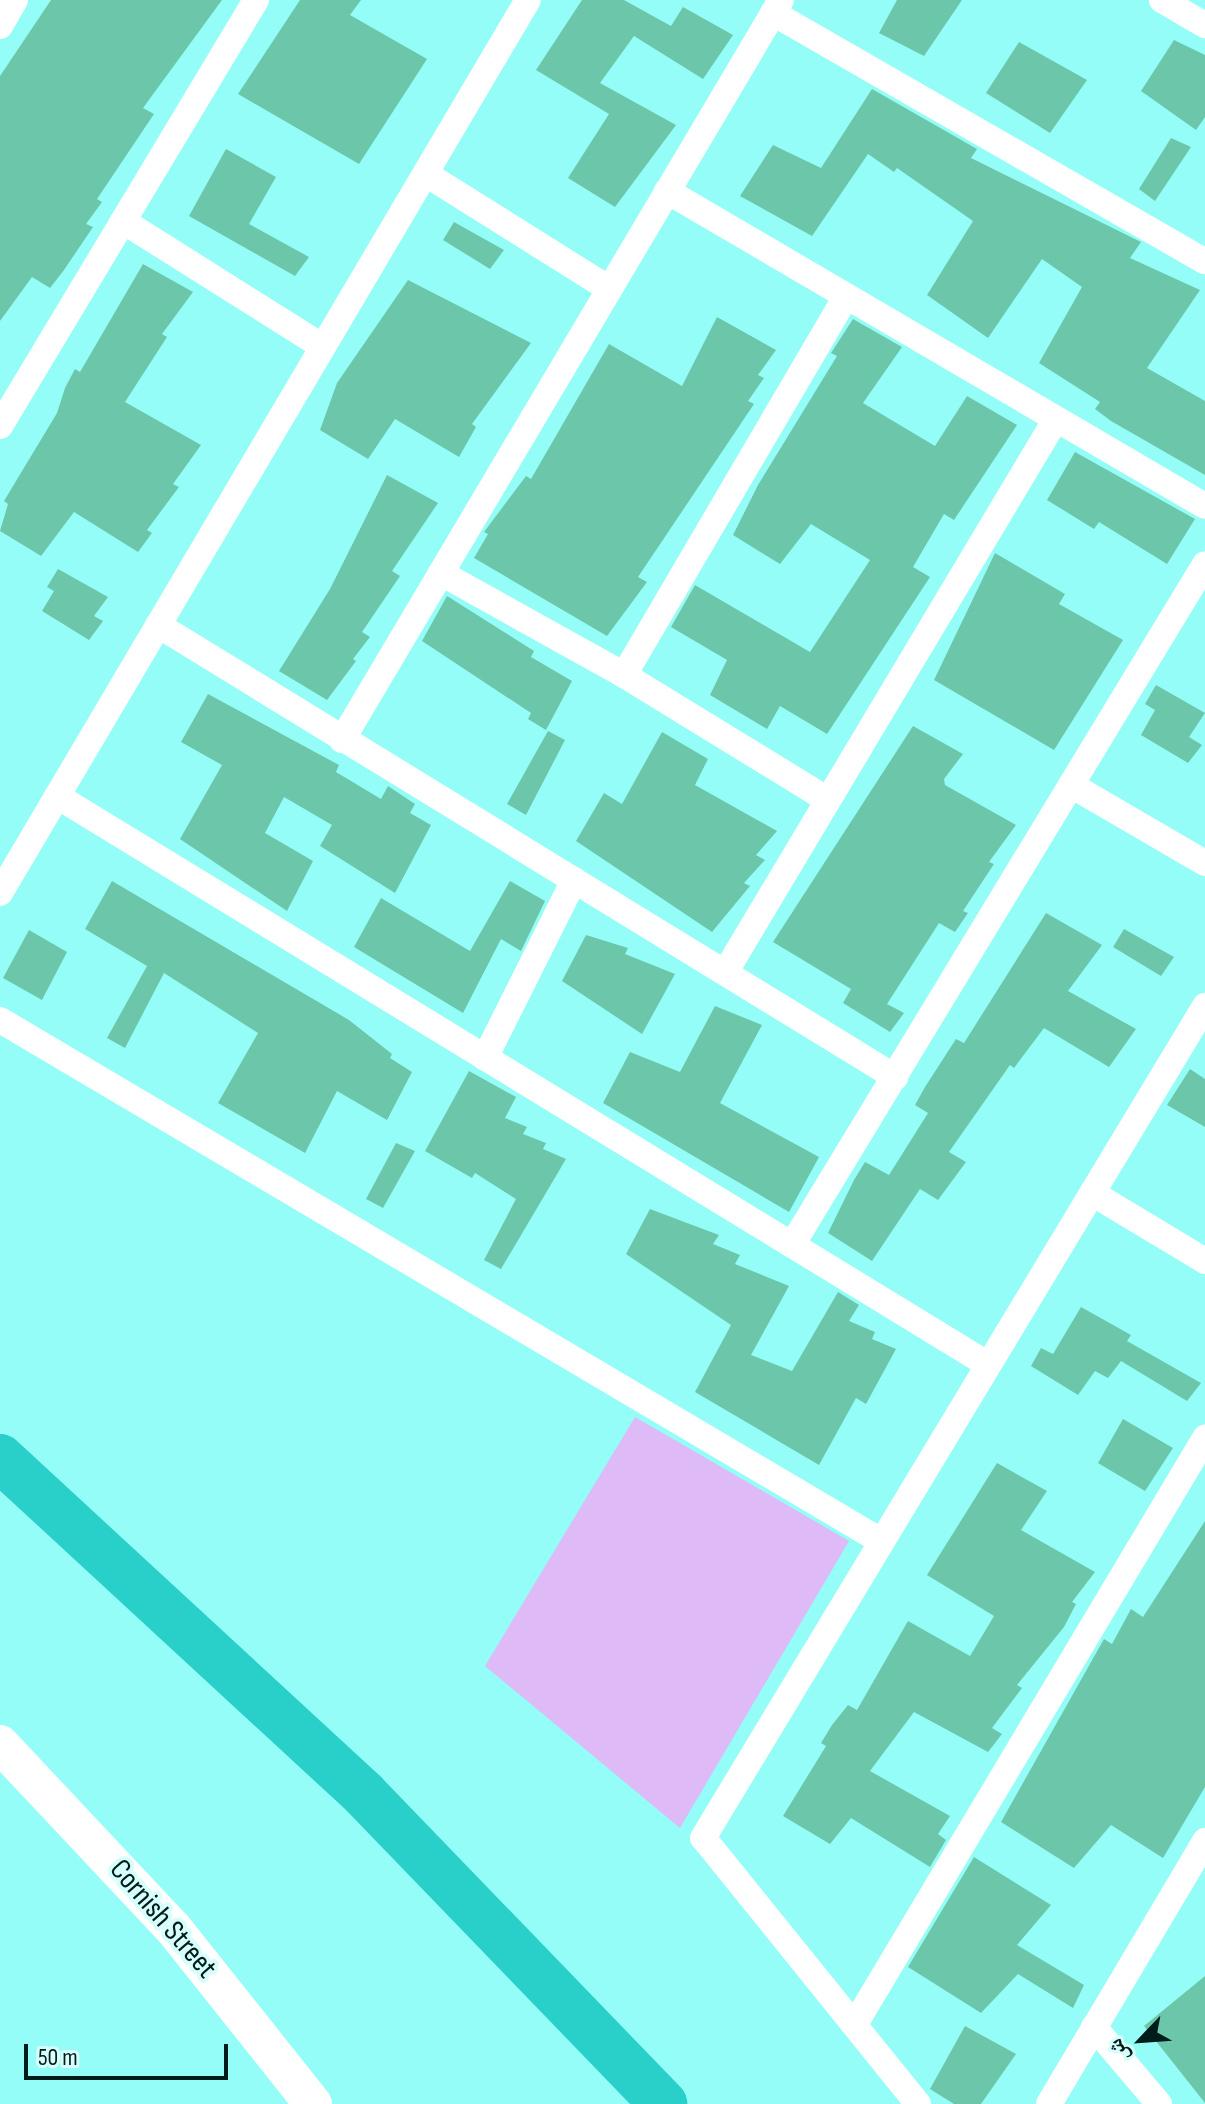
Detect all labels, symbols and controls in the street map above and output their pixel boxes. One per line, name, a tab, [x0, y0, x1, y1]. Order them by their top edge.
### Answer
street label: Cornish Street	[102, 1852, 224, 1986]
north arrow	[1101, 2000, 1181, 2080]
scale bar	[28, 2028, 232, 2078]
text: ش	[1102, 2034, 1136, 2067]
text: 50 m	[38, 2043, 78, 2072]

